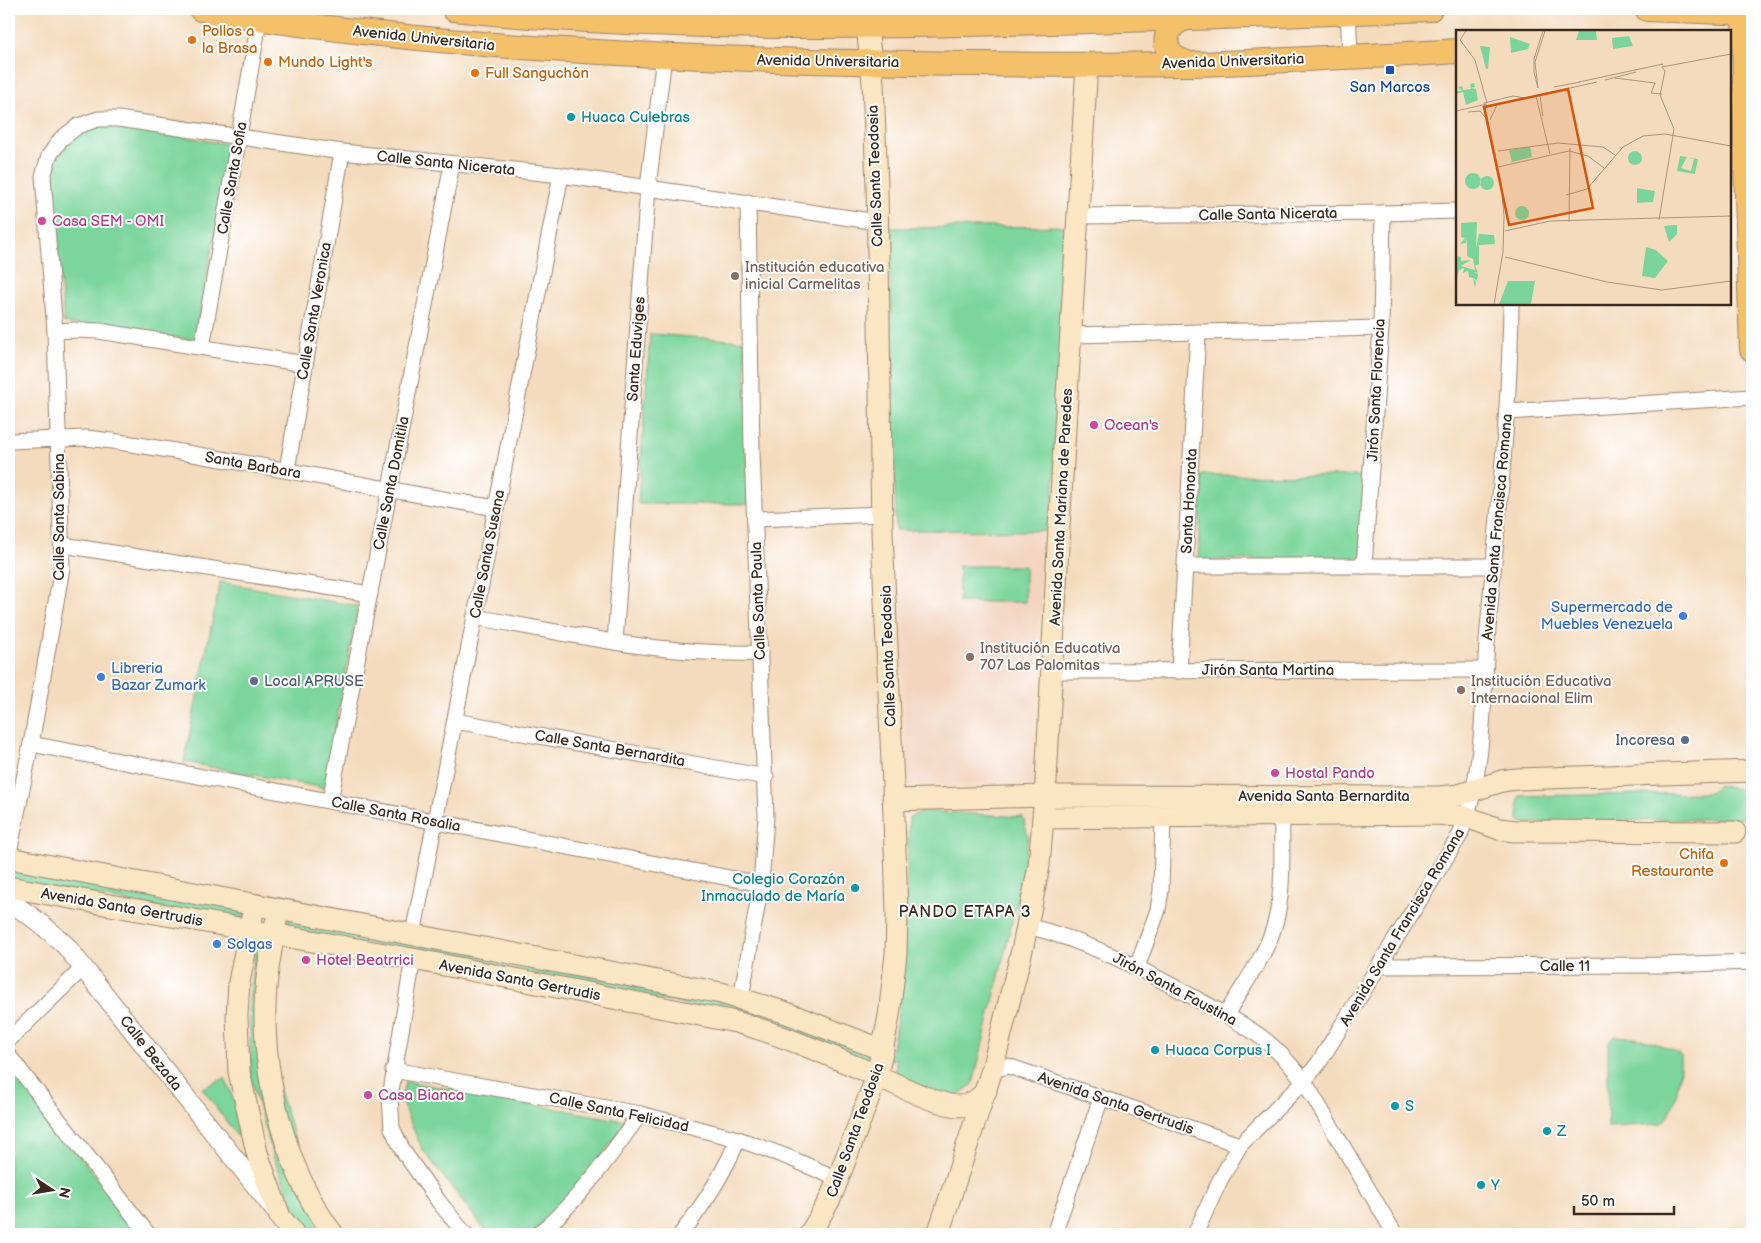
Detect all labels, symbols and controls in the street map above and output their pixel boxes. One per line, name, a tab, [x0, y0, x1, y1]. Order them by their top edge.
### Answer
place label: Pollos a la Brasa	[202, 22, 258, 58]
street label: Avenida Universitaria	[352, 22, 496, 55]
inset map	[1456, 30, 1731, 305]
marker: Pollos a la Brasa	[186, 34, 198, 46]
street label: Avenida Universitaria	[1161, 50, 1305, 73]
street label: Avenida Universitaria	[757, 51, 899, 72]
place label: Mundo Light's	[278, 53, 373, 72]
marker: Mundo Light's	[262, 56, 274, 68]
place label: Full Sanguchón	[485, 64, 589, 83]
marker: San Marcos	[1384, 64, 1396, 76]
marker: Full Sanguchón	[469, 67, 481, 79]
place label: San Marcos	[1350, 78, 1431, 97]
street label: Calle Santa Teodosia	[864, 105, 887, 247]
place label: Huaca Culebras	[581, 108, 691, 127]
marker: Huaca Culebras	[565, 111, 577, 123]
street label: Calle Santa Sofia	[213, 120, 252, 236]
street label: Calle Santa Nicerata	[376, 147, 516, 180]
street label: Calle Santa Nicerata	[1198, 204, 1338, 225]
place label: Casa SEM - OMI	[52, 212, 164, 231]
marker: Casa SEM - OMI	[36, 215, 48, 227]
street label: Calle Santa Veronica	[293, 241, 336, 382]
place label: Institución educativa inicial Carmelitas	[745, 258, 885, 294]
marker: Institución educativa inicial Carmelitas	[729, 270, 741, 282]
street label: Santa Eduviges	[623, 295, 650, 402]
street label: Jirón Santa Florencia	[1363, 318, 1390, 462]
street label: Avenida Santa Mariana de Paredes	[1046, 387, 1077, 626]
street label: Avenida Santa Francisca Romana	[1478, 413, 1517, 641]
street label: Calle Santa Domitila	[369, 414, 414, 552]
place label: Ocean's	[1104, 416, 1159, 435]
marker: Ocean's	[1088, 419, 1100, 431]
street label: Santa Barbara	[203, 448, 303, 483]
street label: Santa Honorata	[1177, 448, 1202, 554]
street label: Calle Santa Sabina	[50, 453, 69, 581]
street label: Calle Santa Susana	[466, 488, 509, 620]
street label: Calle Santa Paula	[747, 541, 770, 661]
street label: Calle Santa Teodosia	[877, 585, 900, 727]
place label: Supermercado de Muebles Venezuela	[1541, 598, 1673, 634]
marker: Supermercado de Muebles Venezuela	[1677, 610, 1689, 622]
place label: Institución Educativa 707 Las Palomitas	[980, 639, 1121, 675]
marker: Institución Educativa 707 Las Palomitas	[964, 651, 976, 663]
place label: Libreria Bazar Zumark	[111, 659, 206, 695]
street label: Jirón Santa Martina	[1202, 661, 1334, 680]
marker: Libreria Bazar Zumark	[95, 671, 107, 683]
place label: Local APRUSE	[264, 672, 364, 691]
place label: Institución Educativa Internacional Elim	[1471, 672, 1612, 708]
marker: Local APRUSE	[248, 675, 260, 687]
marker: Institución Educativa Internacional Elim	[1455, 684, 1467, 696]
street label: Calle Santa Bernardita	[533, 726, 687, 771]
place label: Incoresa	[1615, 731, 1675, 750]
marker: Incoresa	[1679, 734, 1691, 746]
place label: Hostal Pando	[1285, 764, 1375, 783]
marker: Hostal Pando	[1269, 767, 1281, 779]
street label: Avenida Santa Bernardita	[1238, 787, 1410, 806]
street label: Calle Santa Rosalia	[330, 793, 462, 836]
street label: Avenida Santa Francisca Romana	[1336, 825, 1469, 1030]
place label: Chifa Restaurante	[1631, 845, 1714, 881]
marker: Chifa Restaurante	[1718, 857, 1730, 869]
place label: Colegio Corazón Inmaculado de María	[701, 870, 845, 906]
marker: Colegio Corazón Inmaculado de María	[849, 882, 861, 894]
street label: Avenida Santa Gertrudis	[40, 884, 205, 931]
district label: PANDO ETAPA 3	[898, 903, 1032, 922]
place label: Solgas	[227, 935, 273, 954]
marker: Solgas	[211, 938, 223, 950]
street label: Jirón Santa Faustina	[1109, 949, 1240, 1030]
place label: Hotel Beatrrici	[316, 951, 414, 970]
marker: Hotel Beatrrici	[300, 954, 312, 966]
street label: Avenida Santa Gertrudis	[438, 956, 603, 1006]
street label: Calle 11	[1540, 957, 1590, 976]
street label: Calle Bezada	[115, 1012, 186, 1095]
place label: Huaca Corpus I	[1165, 1041, 1271, 1060]
marker: Huaca Corpus I	[1149, 1044, 1161, 1056]
street label: Calle Santa Teodosia	[822, 1060, 889, 1200]
street label: Avenida Santa Gertrudis	[1035, 1068, 1197, 1139]
place label: Casa Bianca	[378, 1086, 464, 1105]
street label: Calle Santa Felicidad	[547, 1088, 691, 1137]
marker: Casa Bianca	[362, 1089, 374, 1101]
place label: S	[1405, 1097, 1414, 1116]
marker: S	[1389, 1100, 1401, 1112]
place label: Z	[1556, 1122, 1567, 1141]
marker: Z	[1541, 1125, 1553, 1137]
north arrow	[28, 1166, 78, 1216]
place label: Y	[1490, 1176, 1500, 1195]
marker: Y	[1475, 1179, 1487, 1191]
scale bar	[1574, 1183, 1674, 1215]
text: N	[55, 1186, 74, 1200]
text: 50 m	[1581, 1192, 1615, 1211]

